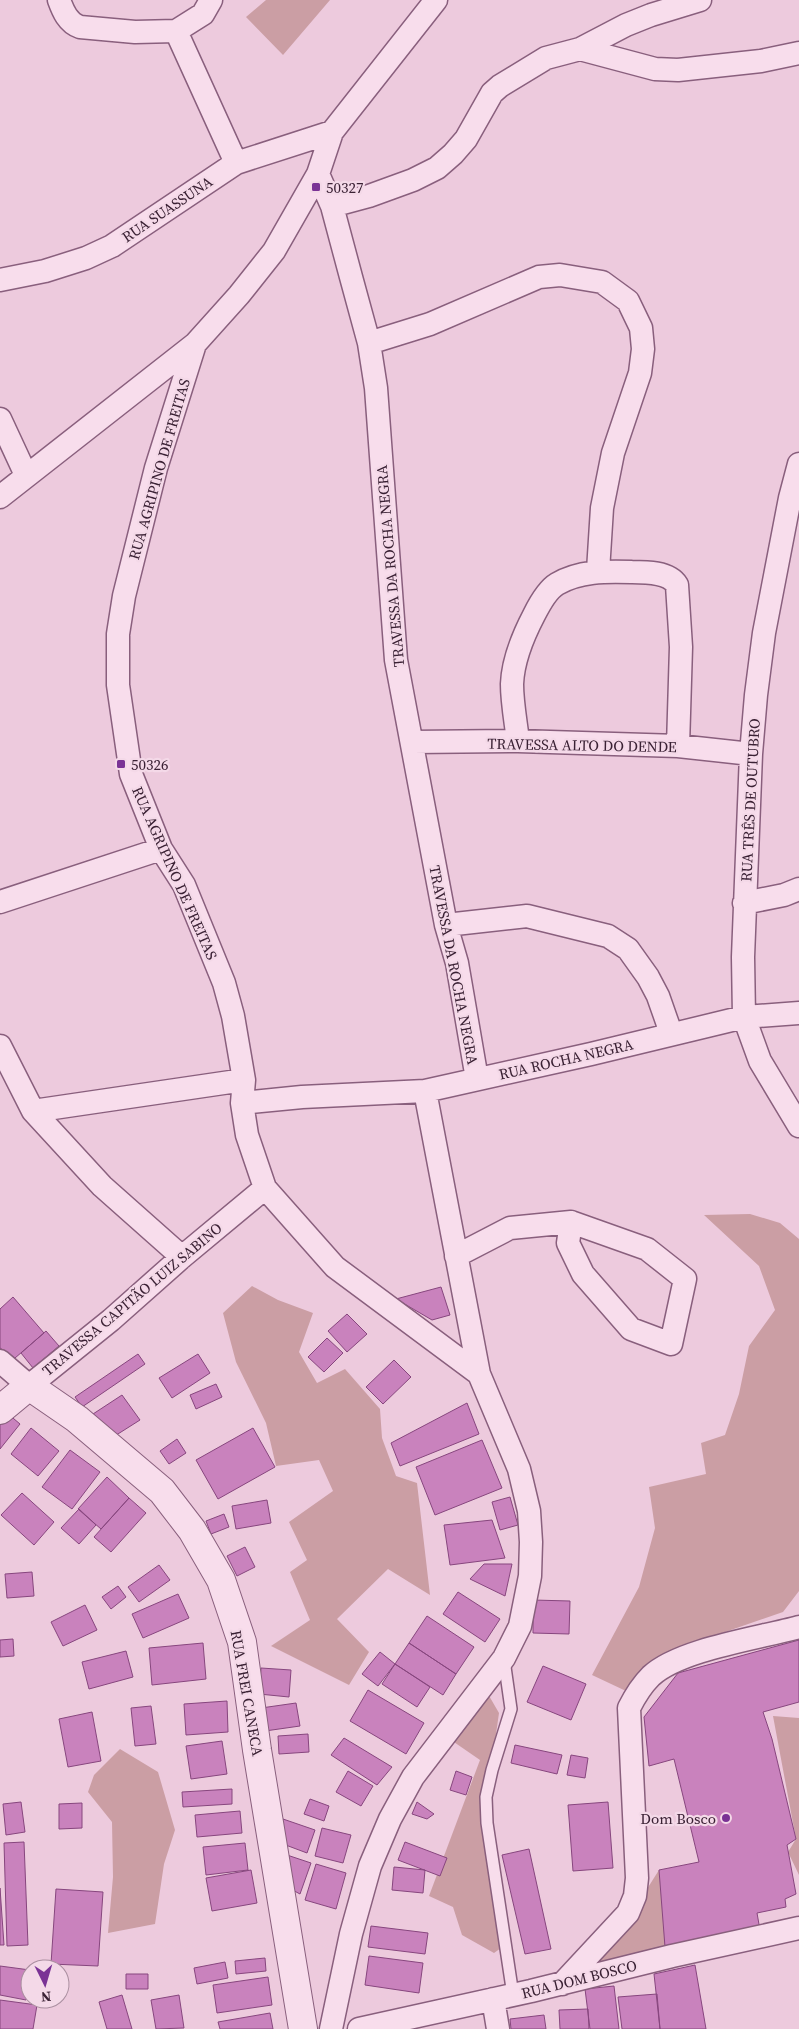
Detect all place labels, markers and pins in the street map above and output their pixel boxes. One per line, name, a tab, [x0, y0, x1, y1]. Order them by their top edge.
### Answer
place label: 50327	[326, 177, 364, 198]
marker: 50327	[310, 181, 322, 193]
place label: 50326	[131, 754, 169, 775]
marker: 50326	[115, 758, 127, 770]
place label: Dom Bosco	[640, 1808, 716, 1829]
marker: Dom Bosco	[720, 1812, 732, 1824]

